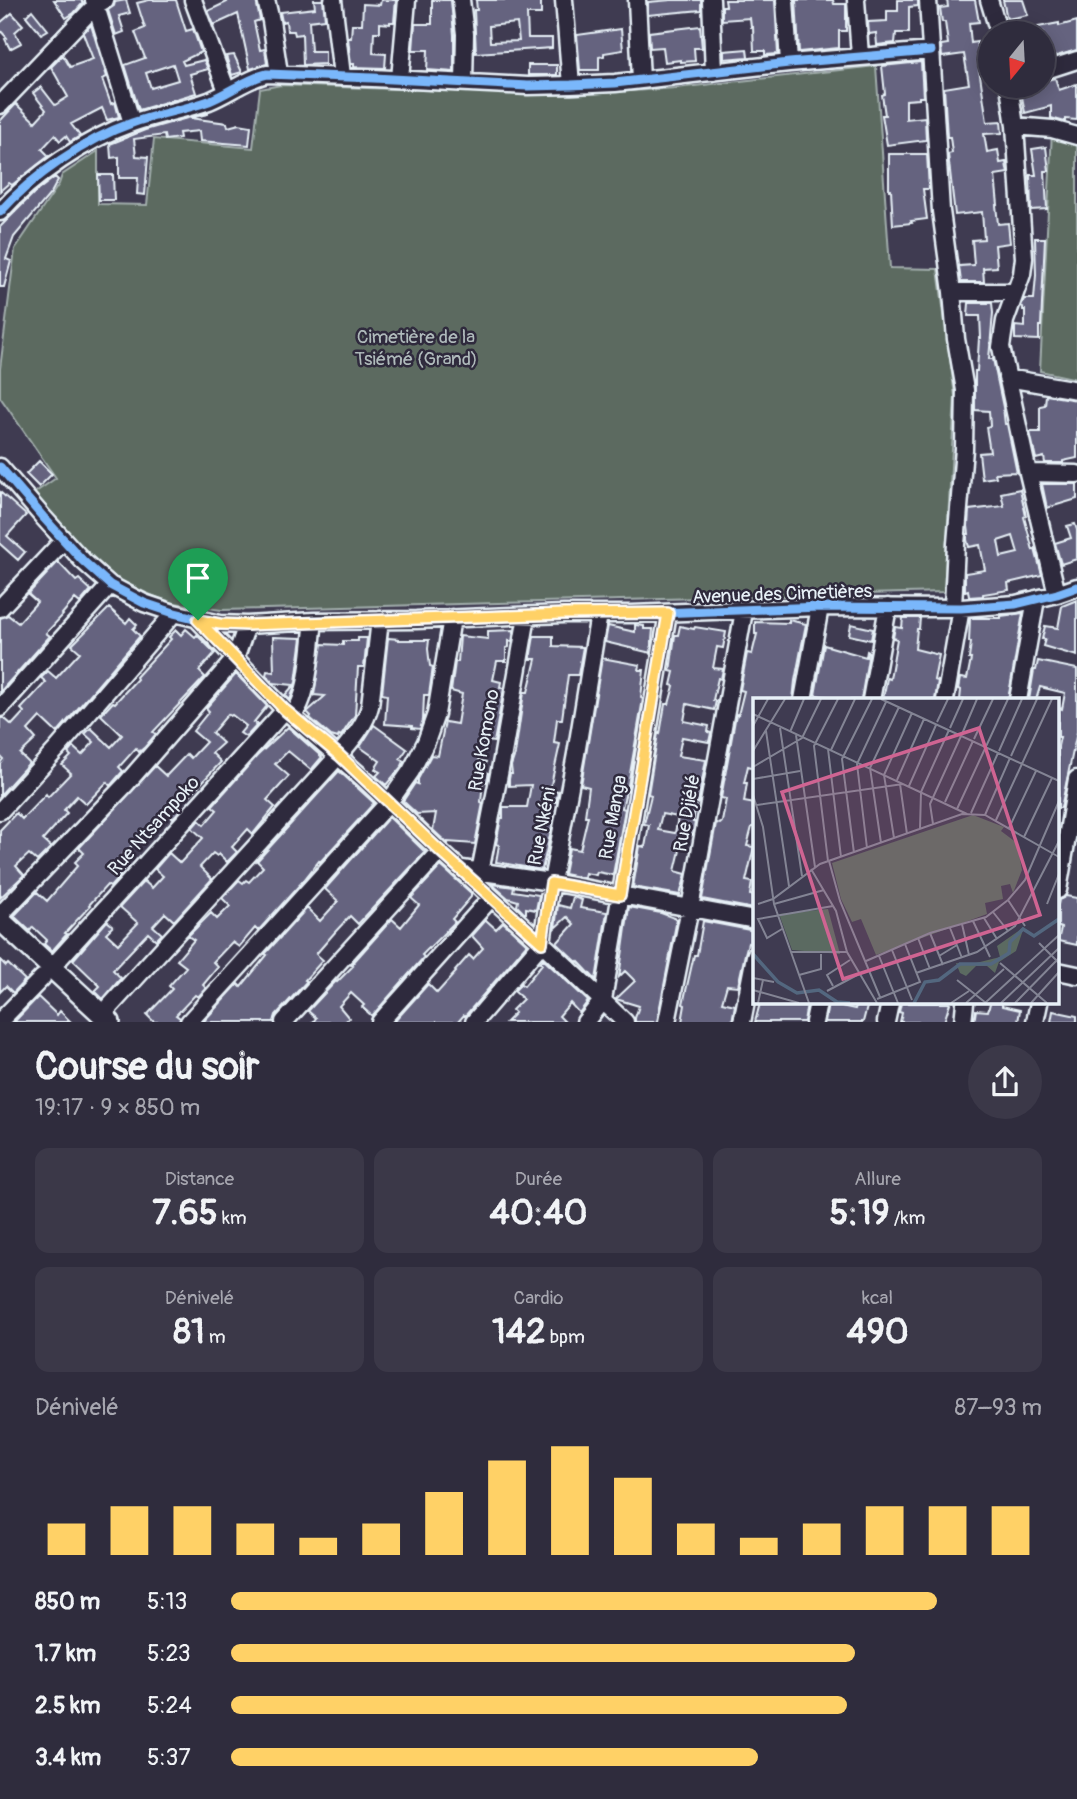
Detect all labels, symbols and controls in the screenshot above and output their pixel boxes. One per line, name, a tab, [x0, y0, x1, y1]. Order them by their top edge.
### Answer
north arrow	[978, 21, 1055, 98]
map controls	[978, 21, 1055, 98]
park label: Cimetière de la Tsiémé (Grand)	[354, 325, 478, 371]
pin	[168, 548, 228, 620]
icon: arrive	[179, 559, 217, 597]
street label: Avenue des Cimetières	[691, 579, 873, 609]
street label: Rue Komono	[463, 687, 505, 793]
inset map	[753, 698, 1060, 1004]
street label: Rue Ntsampoko	[103, 771, 205, 881]
street label: Rue Djiélé	[668, 772, 706, 854]
street label: Rue Manga	[594, 773, 632, 861]
street label: Rue Nkéni	[523, 785, 561, 867]
text: Course du soir	[35, 1043, 259, 1091]
button: share	[968, 1045, 1042, 1119]
text: 19:17 · 9 × 850 m	[35, 1093, 200, 1122]
text: Distance	[165, 1167, 234, 1191]
text: Durée	[515, 1167, 562, 1191]
text: Allure	[854, 1167, 901, 1191]
text: 7.65	[152, 1191, 218, 1235]
text: 40:40	[490, 1191, 587, 1235]
text: 5:19	[830, 1191, 890, 1235]
text: km	[218, 1206, 247, 1230]
text: /km	[890, 1206, 925, 1230]
text: Dénivelé	[165, 1286, 234, 1310]
text: Cardio	[514, 1286, 563, 1310]
text: kcal	[862, 1286, 893, 1310]
text: 81	[173, 1310, 205, 1354]
text: 142	[492, 1310, 546, 1354]
text: 490	[846, 1310, 909, 1354]
text: m	[205, 1325, 226, 1349]
text: bpm	[546, 1325, 585, 1349]
text: Dénivelé	[35, 1393, 119, 1422]
text: 87–93 m	[955, 1393, 1042, 1422]
text: 850 m	[35, 1587, 100, 1616]
text: 5:13	[147, 1587, 187, 1616]
text: 1.7 km	[35, 1639, 96, 1668]
text: 5:23	[147, 1639, 191, 1668]
text: 2.5 km	[35, 1691, 100, 1720]
text: 5:24	[147, 1691, 192, 1720]
text: 3.4 km	[35, 1743, 101, 1772]
text: 5:37	[147, 1743, 191, 1772]

